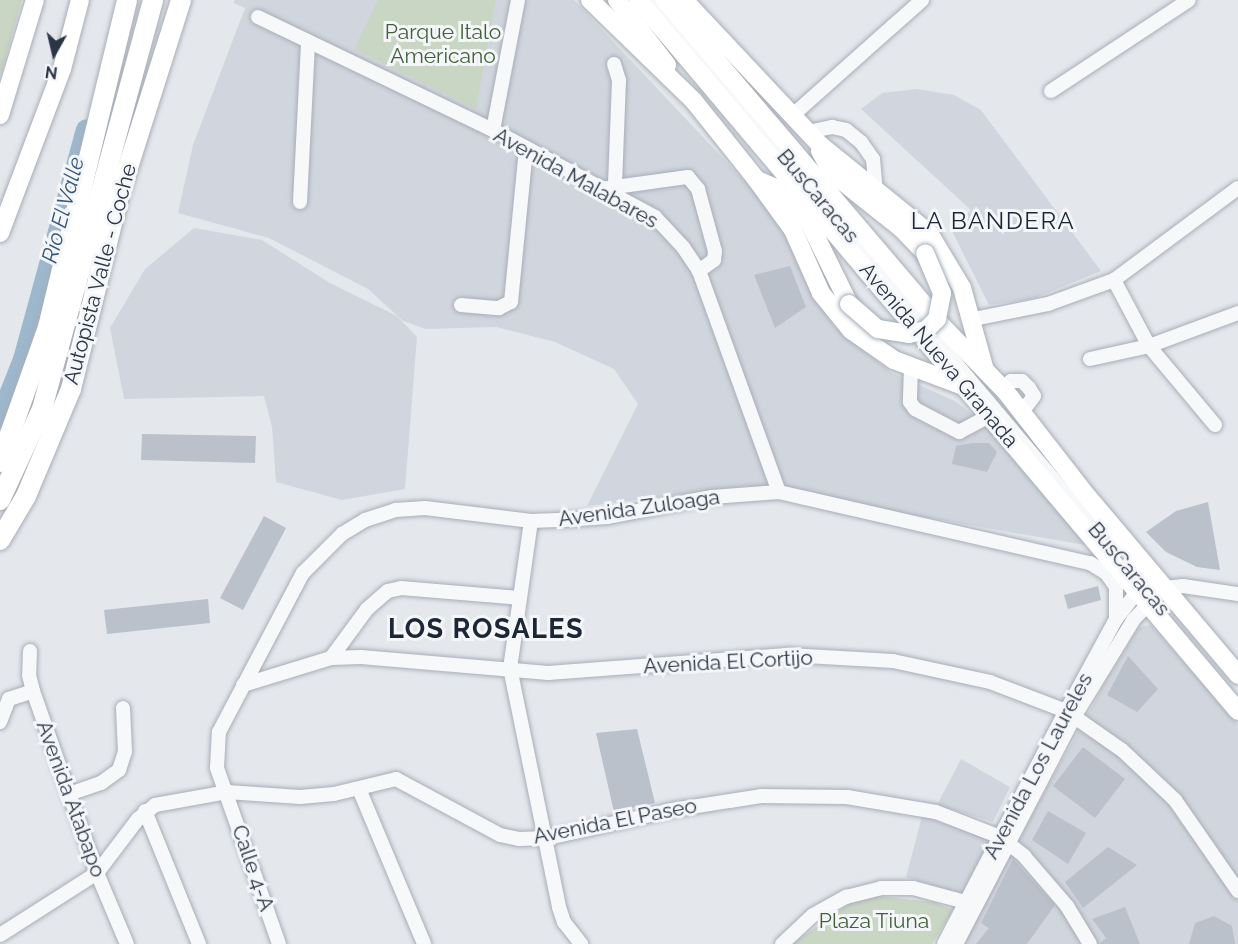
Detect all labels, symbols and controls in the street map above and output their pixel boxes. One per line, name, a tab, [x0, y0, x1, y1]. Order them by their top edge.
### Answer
park label: Parque Italo Americano	[385, 19, 501, 69]
north arrow	[24, 24, 84, 84]
text: N	[44, 62, 59, 83]
street label: Avenida Malabares	[489, 122, 663, 234]
street label: BusCaracas	[772, 144, 864, 248]
water label: Río El Valle	[36, 153, 90, 267]
street label: Autopista Valle - Coche	[58, 161, 142, 387]
district label: LA BANDERA	[910, 207, 1076, 235]
street label: Avenida Nueva Granada	[854, 257, 1024, 453]
street label: Avenida Zuloaga	[557, 484, 721, 532]
street label: BusCaracas	[1083, 517, 1175, 621]
district label: LOS ROSALES	[388, 613, 584, 645]
street label: Avenida El Cortijo	[642, 645, 814, 679]
street label: Avenida Los Laureles	[978, 669, 1098, 863]
street label: Avenida Atabapo	[31, 717, 111, 881]
street label: Avenida El Paseo	[531, 793, 699, 849]
street label: Calle 4-A	[227, 822, 279, 914]
park label: Plaza Tiuna	[819, 908, 929, 934]

